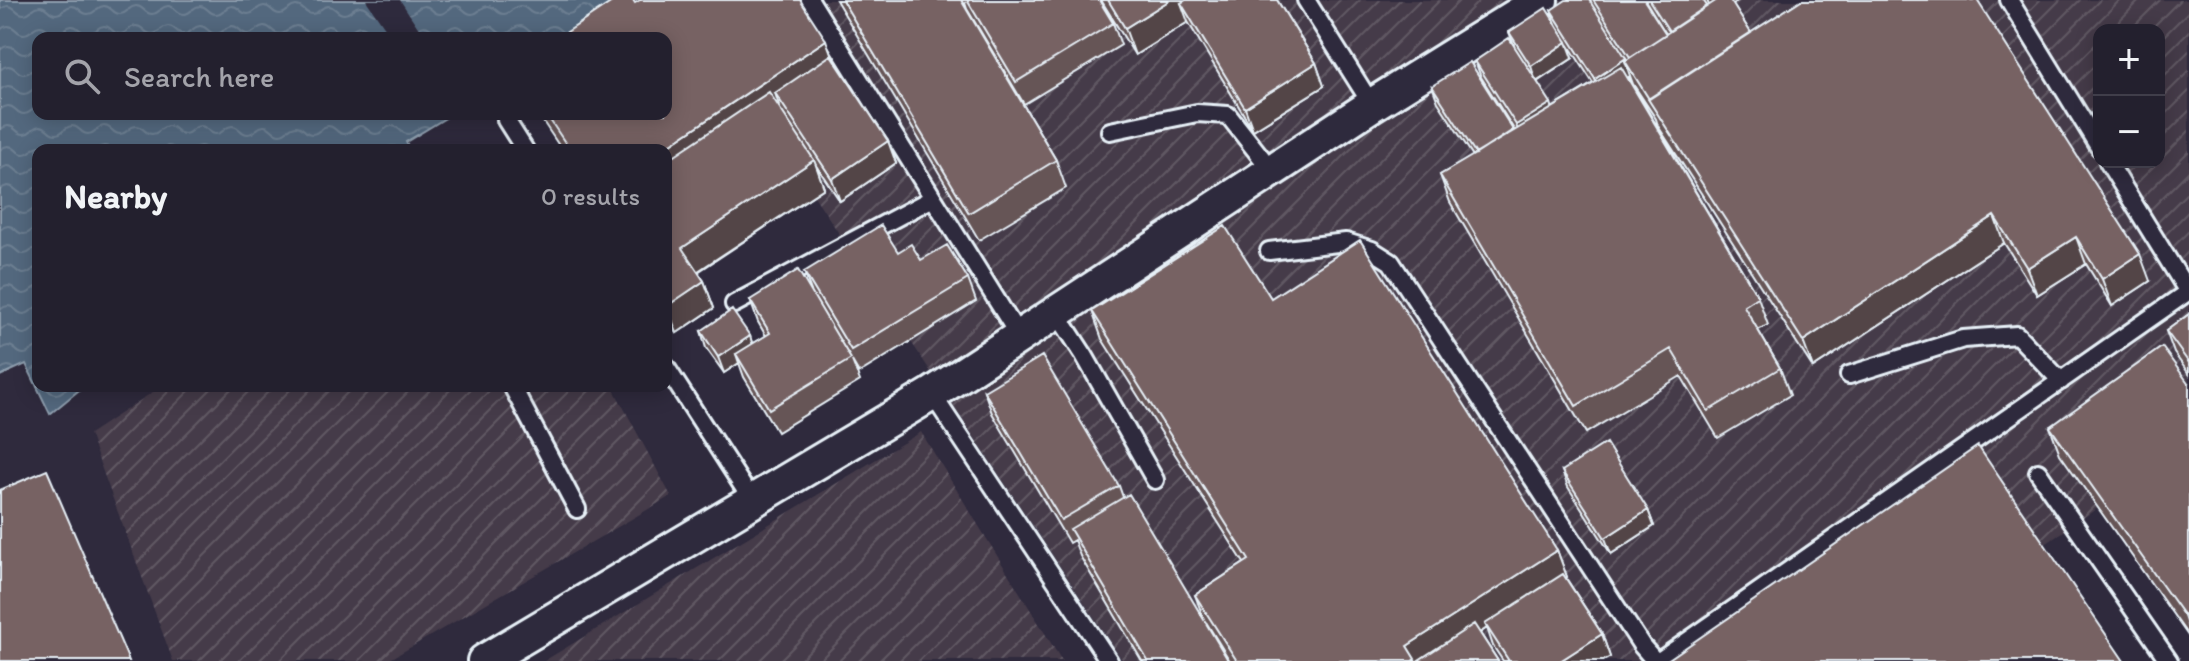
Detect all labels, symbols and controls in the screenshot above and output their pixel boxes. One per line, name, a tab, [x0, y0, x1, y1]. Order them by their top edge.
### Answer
map controls	[2093, 24, 2165, 168]
button: +	[2093, 24, 2165, 96]
search box	[32, 32, 672, 120]
icon: search	[60, 54, 104, 98]
text: Search here	[124, 58, 274, 95]
button: −	[2093, 96, 2165, 168]
text: Nearby	[64, 176, 167, 217]
text: 0 results	[541, 180, 640, 212]

